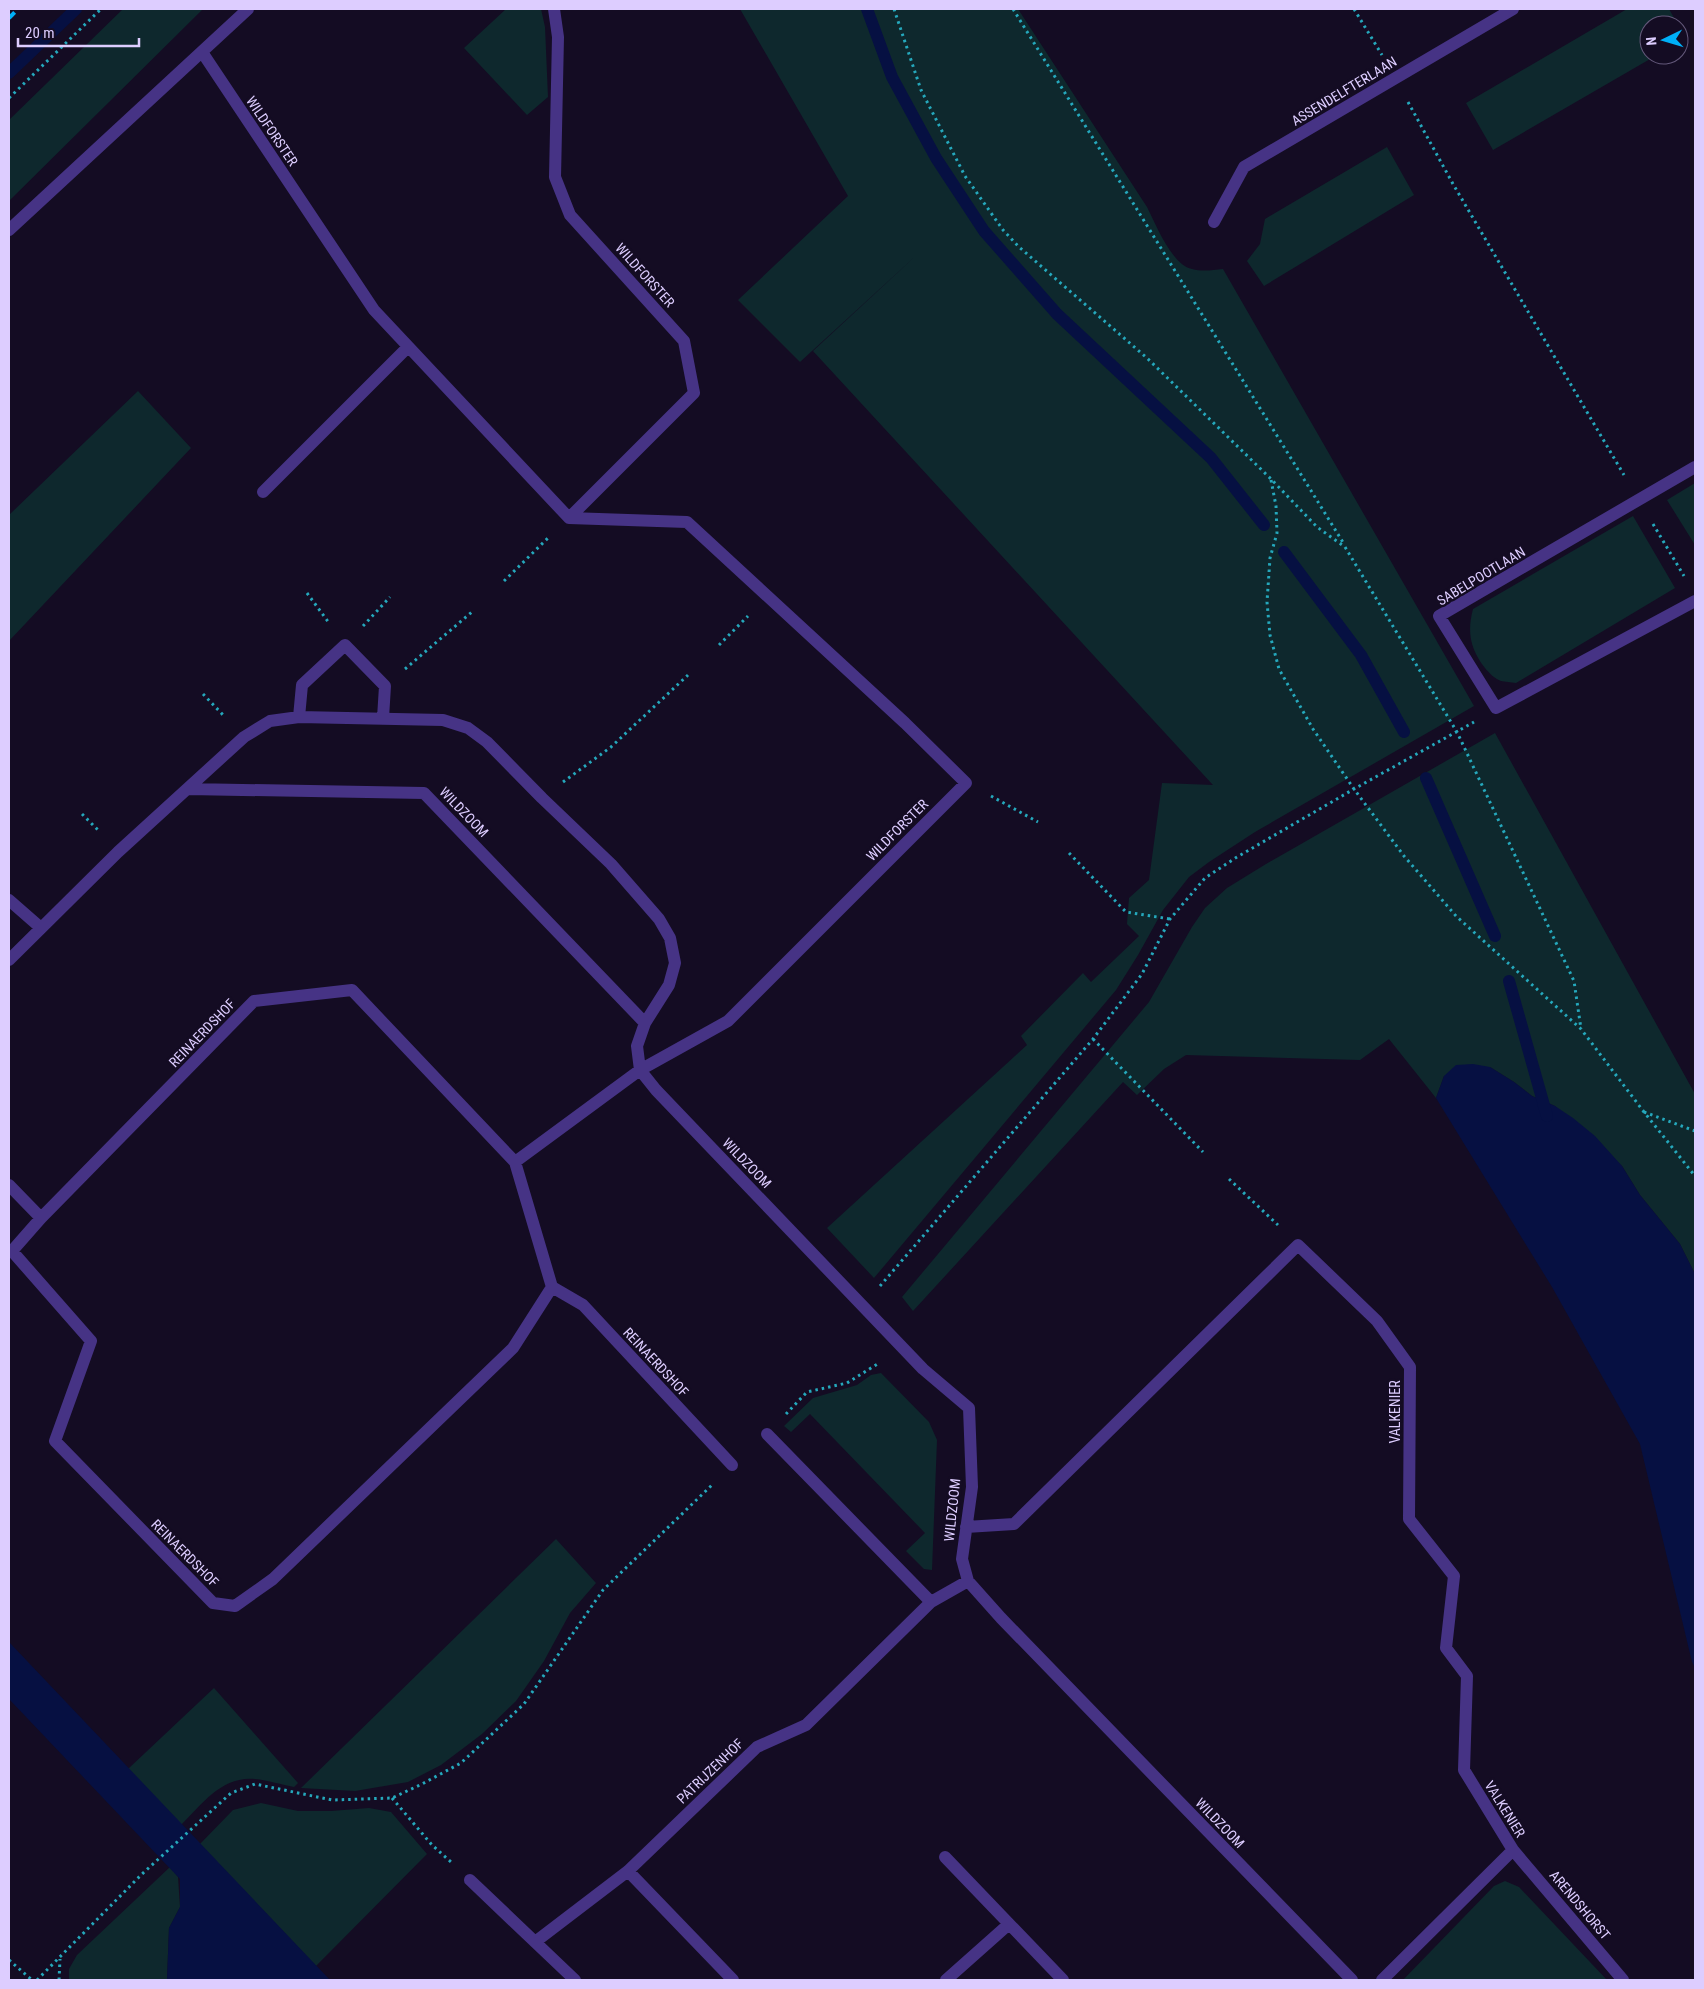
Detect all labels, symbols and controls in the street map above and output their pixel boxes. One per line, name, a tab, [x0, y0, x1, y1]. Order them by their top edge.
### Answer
scale bar	[18, 15, 139, 47]
north arrow	[1639, 15, 1689, 65]
text: 20 m	[25, 24, 55, 42]
text: N	[1643, 36, 1659, 46]
street label: ASSENDELFTERLAAN	[1288, 53, 1400, 129]
street label: WILDFORSTER	[243, 93, 301, 169]
street label: WILDFORSTER	[612, 240, 678, 311]
street label: SABELPOOTLAAN	[1434, 543, 1528, 609]
street label: WILDZOOM	[436, 784, 492, 840]
street label: WILDFORSTER	[863, 796, 931, 864]
street label: REINAERDSHOF	[166, 996, 239, 1070]
street label: WILDZOOM	[719, 1135, 775, 1191]
street label: REINAERDSHOF	[620, 1324, 692, 1400]
street label: VALKENIER	[1387, 1380, 1403, 1444]
street label: WILDZOOM	[941, 1478, 963, 1542]
street label: REINAERDSHOF	[148, 1516, 222, 1590]
street label: PATRIJZENHOF	[674, 1735, 747, 1807]
street label: VALKENIER	[1481, 1778, 1529, 1841]
street label: WILDZOOM	[1192, 1795, 1248, 1851]
street label: ARENDSHORST	[1546, 1867, 1614, 1943]

